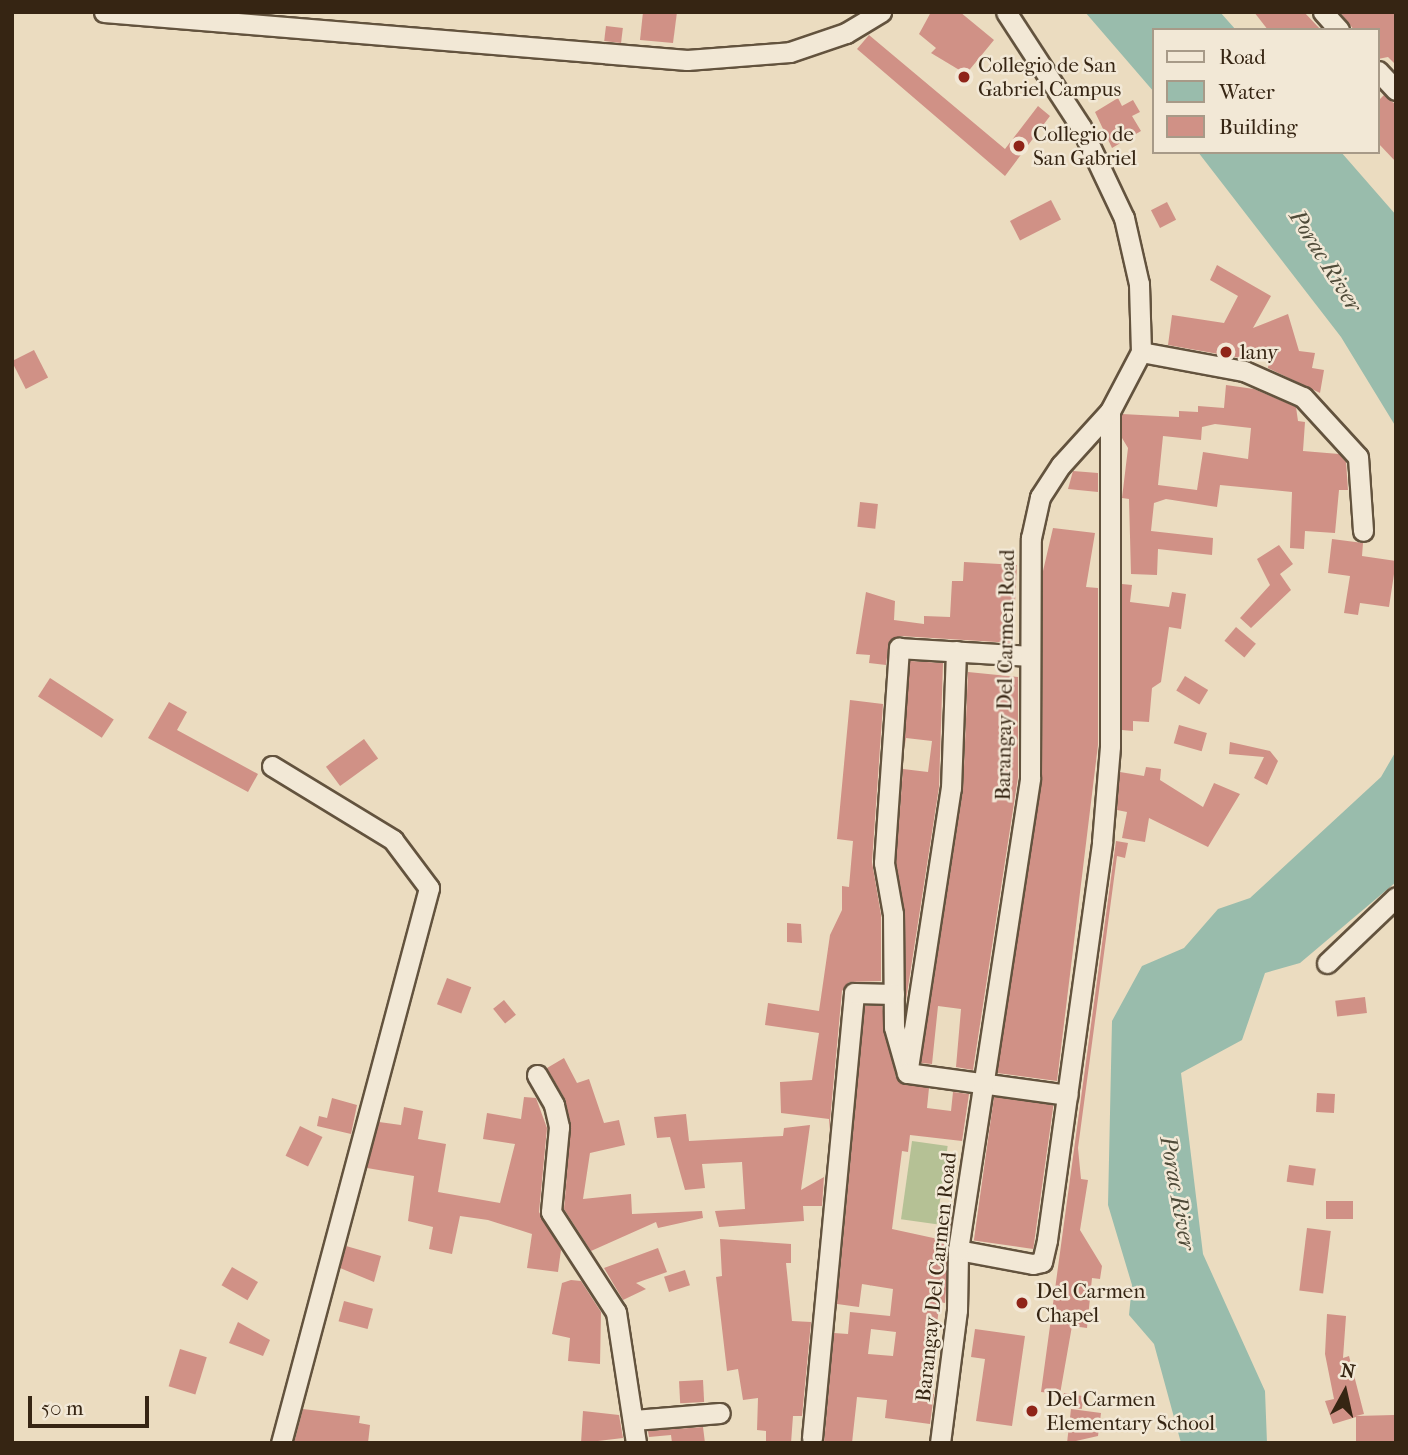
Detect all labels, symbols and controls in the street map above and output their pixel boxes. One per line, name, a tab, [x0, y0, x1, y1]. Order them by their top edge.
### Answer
legend	[1152, 28, 1380, 154]
text: Road	[1219, 45, 1266, 69]
place label: Collegio de San Gabriel Campus	[978, 52, 1121, 102]
marker: Collegio de San Gabriel Campus	[956, 69, 972, 85]
text: Water	[1219, 80, 1275, 104]
text: Building	[1219, 115, 1297, 139]
place label: Collegio de San Gabriel	[1033, 121, 1137, 171]
marker: Collegio de San Gabriel	[1011, 138, 1027, 154]
water label: Porac River	[1283, 205, 1367, 317]
place label: lany	[1240, 339, 1278, 365]
marker: lany	[1218, 344, 1234, 360]
street label: Barangay Del Carmen Road	[990, 549, 1020, 801]
water label: Porac River	[1153, 1134, 1201, 1252]
street label: Barangay Del Carmen Road	[910, 1151, 962, 1403]
place label: Del Carmen Chapel	[1036, 1278, 1145, 1328]
marker: Del Carmen Chapel	[1014, 1295, 1030, 1311]
north arrow	[1310, 1357, 1380, 1427]
text: N	[1339, 1359, 1357, 1383]
scale bar	[32, 1382, 152, 1426]
place label: Del Carmen Elementary School	[1046, 1386, 1215, 1436]
text: 50 m	[41, 1396, 84, 1420]
marker: Del Carmen Elementary School	[1024, 1403, 1040, 1419]

